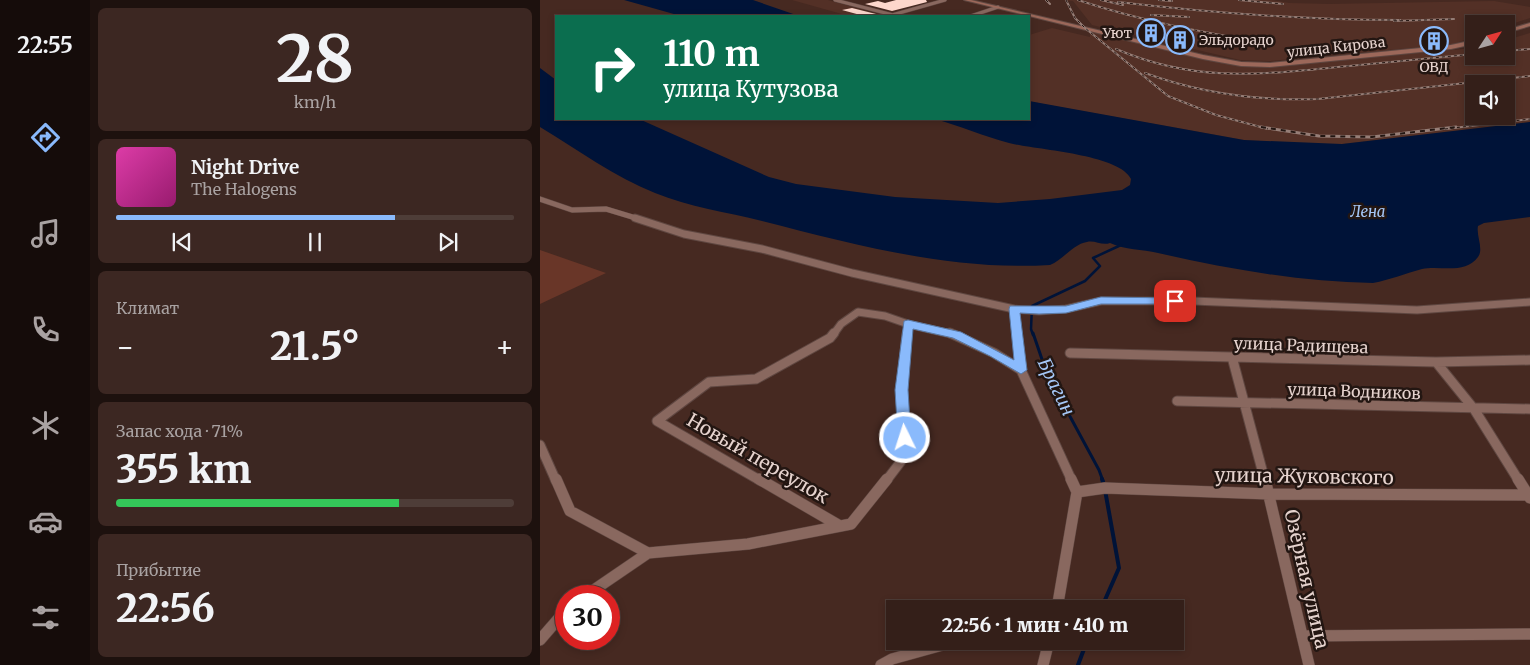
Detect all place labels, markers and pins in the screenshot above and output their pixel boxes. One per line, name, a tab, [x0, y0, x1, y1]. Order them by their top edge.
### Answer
building icon: Уют	[1136, 18, 1166, 48]
place label: Уют	[1102, 24, 1132, 42]
building icon: Эльдорадо	[1165, 25, 1195, 55]
building icon: ОВД	[1419, 26, 1449, 56]
place label: Эльдорадо	[1199, 31, 1274, 49]
place label: ОВД	[1419, 58, 1449, 76]
pin	[1154, 280, 1196, 322]

